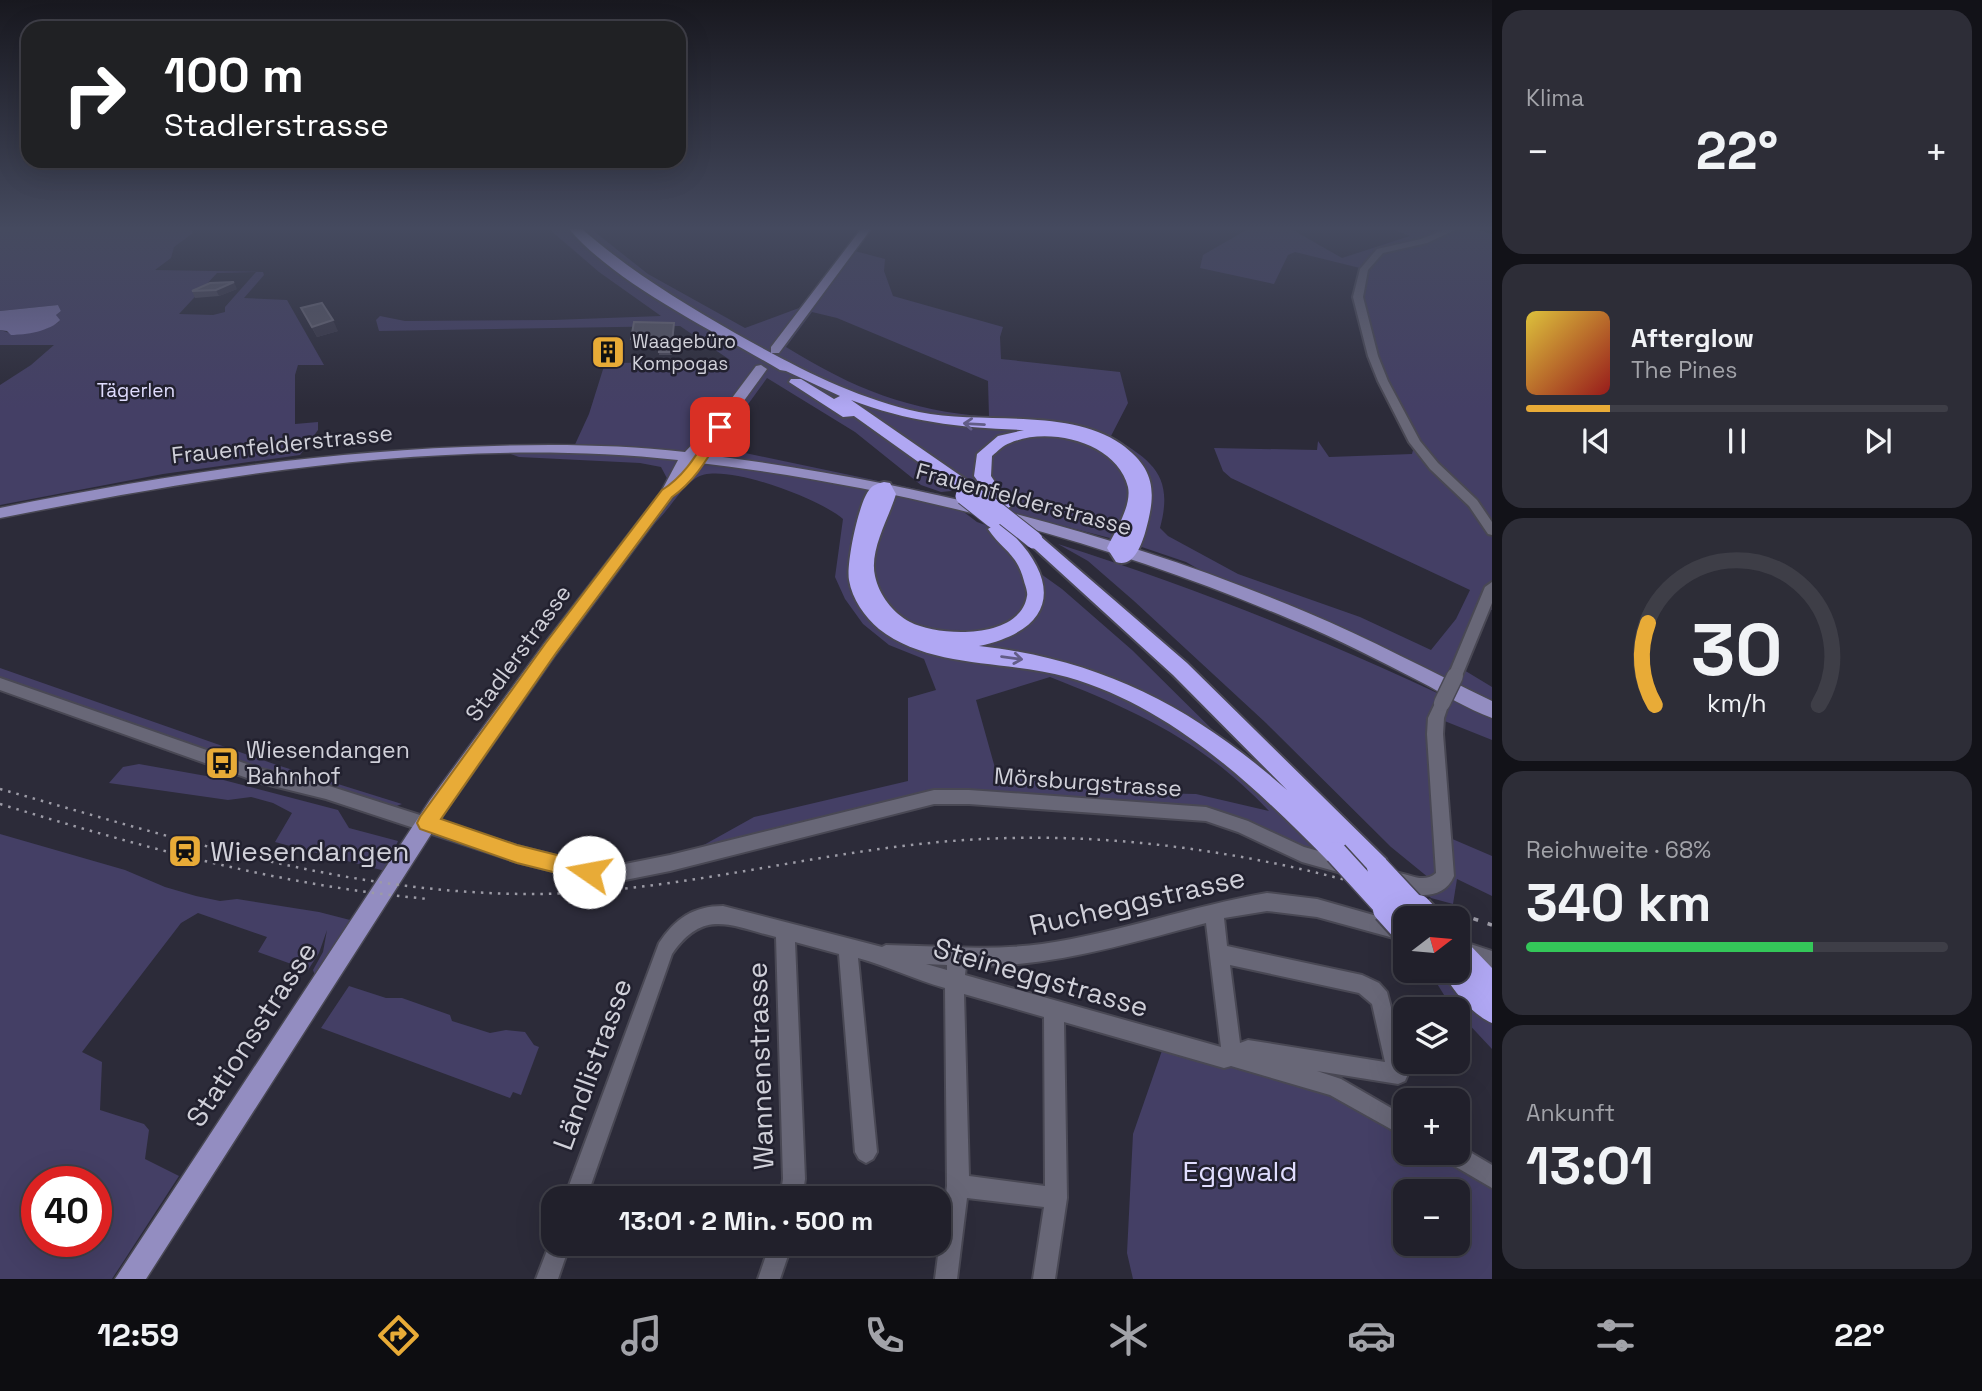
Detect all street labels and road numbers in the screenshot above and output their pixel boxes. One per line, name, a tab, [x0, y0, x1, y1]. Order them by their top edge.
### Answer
street label: Frauenfelderstrasse	[170, 417, 394, 471]
street label: Frauenfelderstrasse	[913, 456, 1135, 542]
street label: Stadlerstrasse	[458, 579, 578, 727]
street label: Mörsburgstrasse	[993, 760, 1183, 804]
street label: Rucheggstrasse	[1025, 859, 1249, 943]
street label: Steineggstrasse	[929, 929, 1153, 1025]
street label: Stationsstrasse	[178, 935, 324, 1133]
street label: Wannenstrasse	[738, 962, 782, 1170]
street label: Ländlistrasse	[544, 973, 640, 1155]

